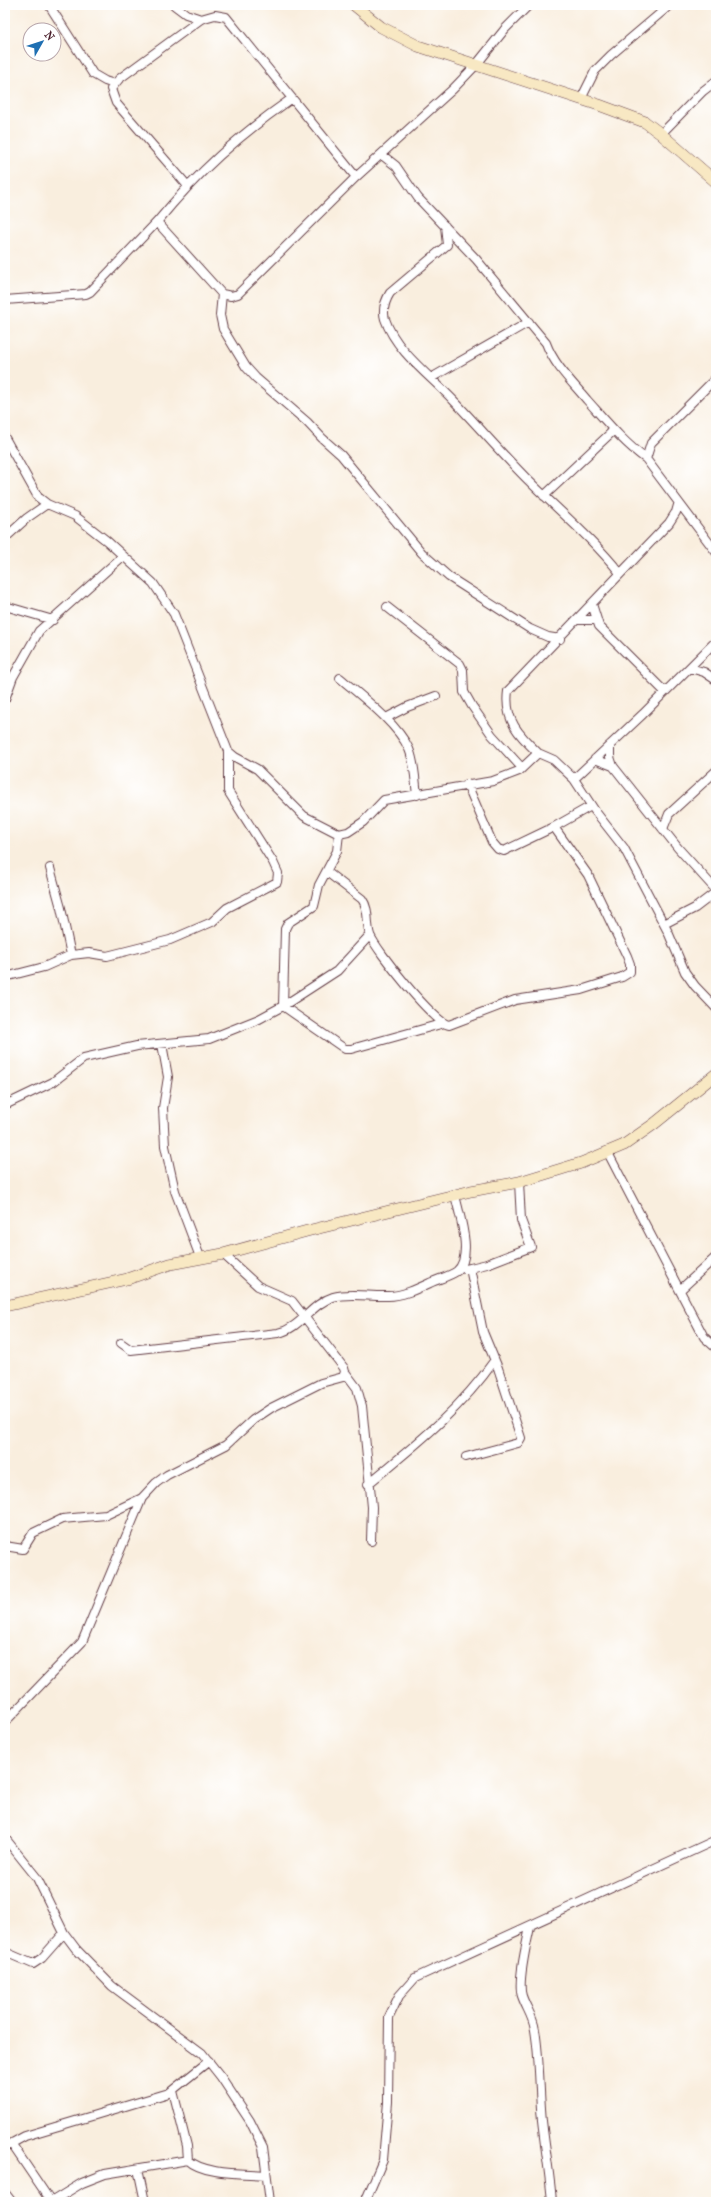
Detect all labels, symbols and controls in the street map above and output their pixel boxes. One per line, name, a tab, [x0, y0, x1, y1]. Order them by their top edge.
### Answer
north arrow	[22, 22, 62, 62]
text: N	[42, 29, 57, 44]

